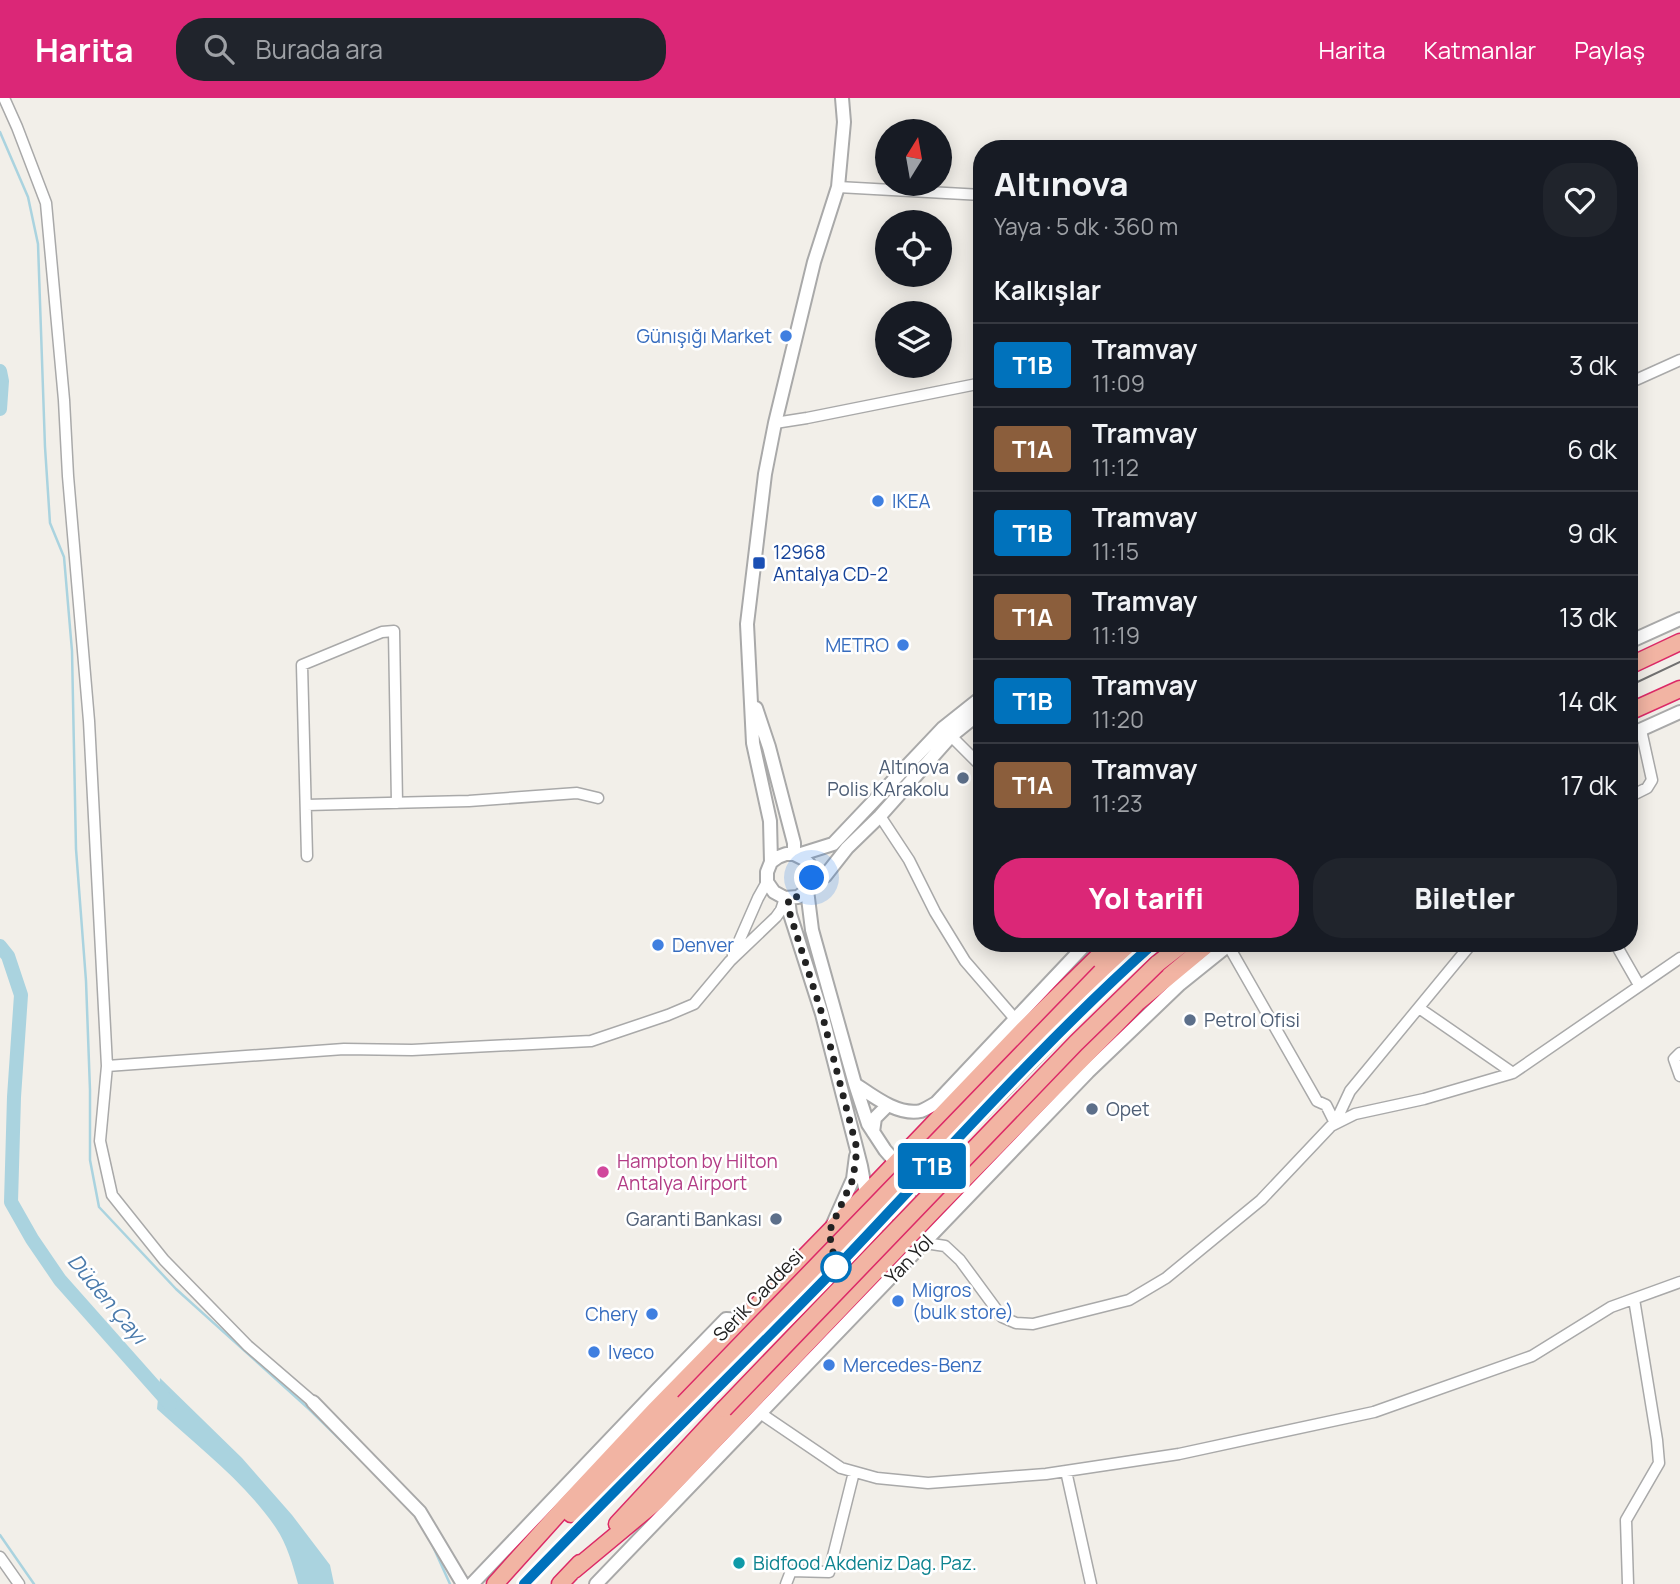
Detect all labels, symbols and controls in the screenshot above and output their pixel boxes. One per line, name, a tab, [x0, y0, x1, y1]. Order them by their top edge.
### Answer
search box	[176, 18, 666, 81]
text: Harita	[35, 27, 134, 72]
icon: search	[200, 30, 238, 68]
text: Burada ara	[256, 31, 383, 67]
text: Harita	[1319, 33, 1386, 66]
text: Katmanlar	[1424, 33, 1536, 66]
text: Paylaş	[1574, 33, 1645, 66]
north arrow	[875, 119, 952, 196]
map controls	[875, 119, 952, 378]
text: Altınova	[994, 161, 1128, 206]
button: heart	[1543, 163, 1617, 237]
button: locate	[875, 210, 952, 287]
text: Yaya · 5 dk · 360 m	[994, 210, 1178, 242]
text: Kalkışlar	[994, 272, 1101, 308]
button: layers	[875, 301, 952, 378]
place label: Günışığı Market	[636, 323, 772, 349]
marker: Günışığı Market	[778, 328, 794, 344]
text: Tramvay	[1092, 331, 1197, 367]
text: 3 dk	[1569, 347, 1617, 383]
text: T1B	[1012, 348, 1053, 381]
text: 11:09	[1092, 367, 1145, 399]
text: Tramvay	[1092, 415, 1197, 451]
text: 6 dk	[1567, 431, 1617, 467]
text: T1A	[1012, 432, 1053, 465]
text: 11:12	[1092, 451, 1139, 483]
place label: IKEA	[892, 488, 931, 514]
marker: IKEA	[870, 493, 886, 509]
text: Tramvay	[1092, 499, 1197, 535]
text: 9 dk	[1567, 515, 1617, 551]
text: T1B	[1012, 516, 1053, 549]
text: 11:15	[1092, 535, 1139, 567]
place label: 12968 Antalya CD-2	[773, 539, 888, 587]
marker: 12968 Antalya CD-2	[751, 555, 767, 571]
text: Tramvay	[1092, 583, 1197, 619]
text: 13 dk	[1559, 599, 1617, 635]
text: T1A	[1012, 600, 1053, 633]
text: 11:19	[1092, 619, 1140, 651]
place label: METRO	[825, 632, 889, 658]
marker: METRO	[895, 637, 911, 653]
text: Tramvay	[1092, 667, 1197, 703]
text: 14 dk	[1558, 683, 1617, 719]
text: T1B	[1012, 684, 1053, 717]
text: 11:20	[1092, 703, 1144, 735]
text: Tramvay	[1092, 751, 1197, 787]
place label: Altınova Polis KArakolu	[827, 754, 949, 802]
text: 17 dk	[1560, 767, 1617, 803]
text: T1A	[1012, 768, 1053, 801]
marker: Altınova Polis KArakolu	[955, 770, 971, 786]
text: 11:23	[1092, 787, 1143, 819]
button: Yol tarifi	[994, 858, 1299, 938]
button: Biletler	[1313, 858, 1617, 938]
your location	[794, 860, 829, 895]
place label: Denver	[672, 932, 734, 958]
marker: Denver	[650, 937, 666, 953]
place label: Petrol Ofisi	[1204, 1007, 1300, 1033]
marker: Petrol Ofisi	[1182, 1012, 1198, 1028]
place label: Opet	[1106, 1096, 1150, 1122]
marker: Opet	[1084, 1101, 1100, 1117]
line badge: T1B	[892, 1143, 972, 1189]
place label: Hampton by Hilton Antalya Airport	[617, 1148, 778, 1196]
text: T1B	[912, 1149, 952, 1182]
marker: Hampton by Hilton Antalya Airport	[595, 1164, 611, 1180]
place label: Garanti Bankası	[626, 1206, 762, 1232]
marker: Garanti Bankası	[768, 1211, 784, 1227]
street label: Yan Yol	[879, 1229, 939, 1289]
street label: Serik Caddesi	[707, 1243, 809, 1347]
water label: Düden Çayı	[62, 1247, 155, 1351]
unlabelled marker	[821, 1252, 851, 1282]
place label: Migros (bulk store)	[912, 1277, 1014, 1325]
marker: Migros (bulk store)	[890, 1293, 906, 1309]
place label: Chery	[585, 1301, 638, 1327]
marker: Chery	[644, 1306, 660, 1322]
place label: Iveco	[608, 1339, 654, 1365]
marker: Iveco	[586, 1344, 602, 1360]
place label: Mercedes-Benz	[843, 1352, 982, 1378]
marker: Mercedes-Benz	[821, 1357, 837, 1373]
place label: Bidfood Akdeniz Dag. Paz.	[753, 1550, 977, 1576]
marker: Bidfood Akdeniz Dag. Paz.	[731, 1555, 747, 1571]

